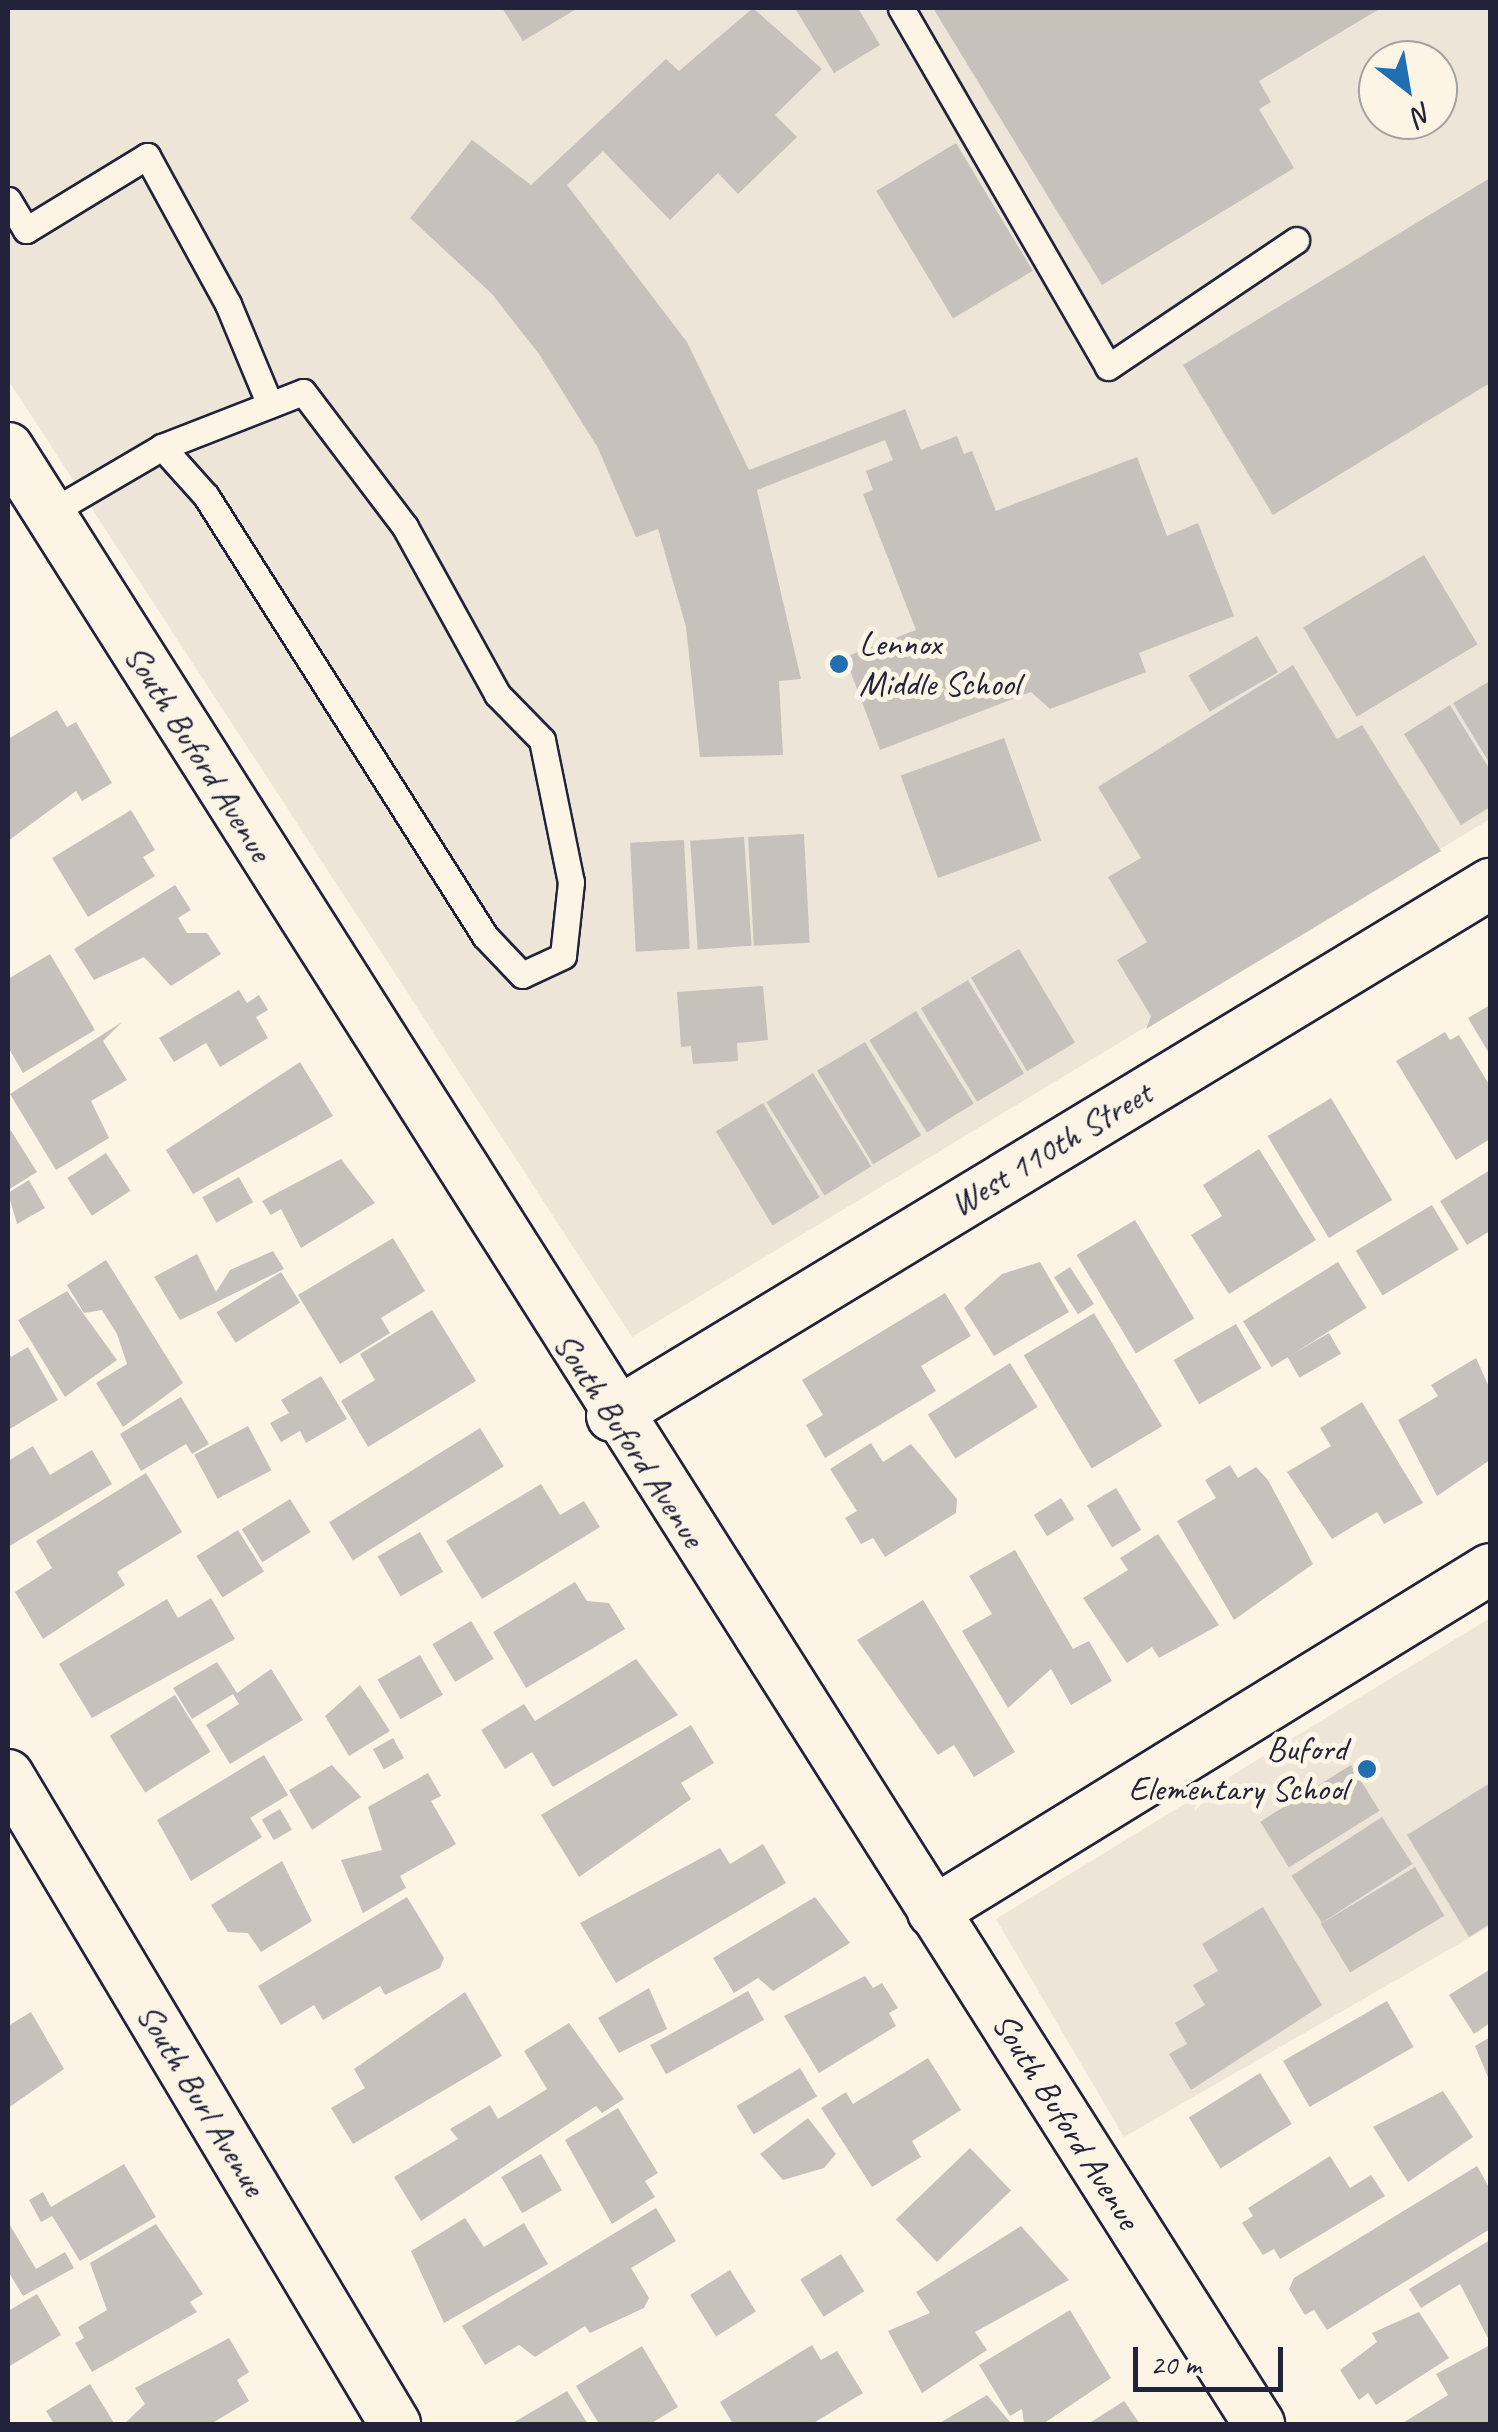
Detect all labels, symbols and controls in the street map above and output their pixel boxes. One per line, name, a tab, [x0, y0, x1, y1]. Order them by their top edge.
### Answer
north arrow	[1358, 40, 1458, 140]
text: N	[1406, 95, 1439, 134]
place label: Lennox Middle School	[859, 623, 1020, 705]
street label: South Buford Avenue	[115, 637, 281, 869]
marker: Lennox Middle School	[828, 653, 850, 675]
street label: West 110th Street	[942, 1072, 1160, 1226]
street label: South Buford Avenue	[544, 1325, 714, 1555]
place label: Buford Elementary School	[1128, 1728, 1347, 1810]
marker: Buford Elementary School	[1356, 1758, 1378, 1780]
street label: South Burl Avenue	[127, 1996, 275, 2204]
street label: South Buford Avenue	[983, 2005, 1149, 2237]
scale bar	[1138, 2327, 1288, 2389]
text: 20 m	[1150, 2345, 1201, 2383]

